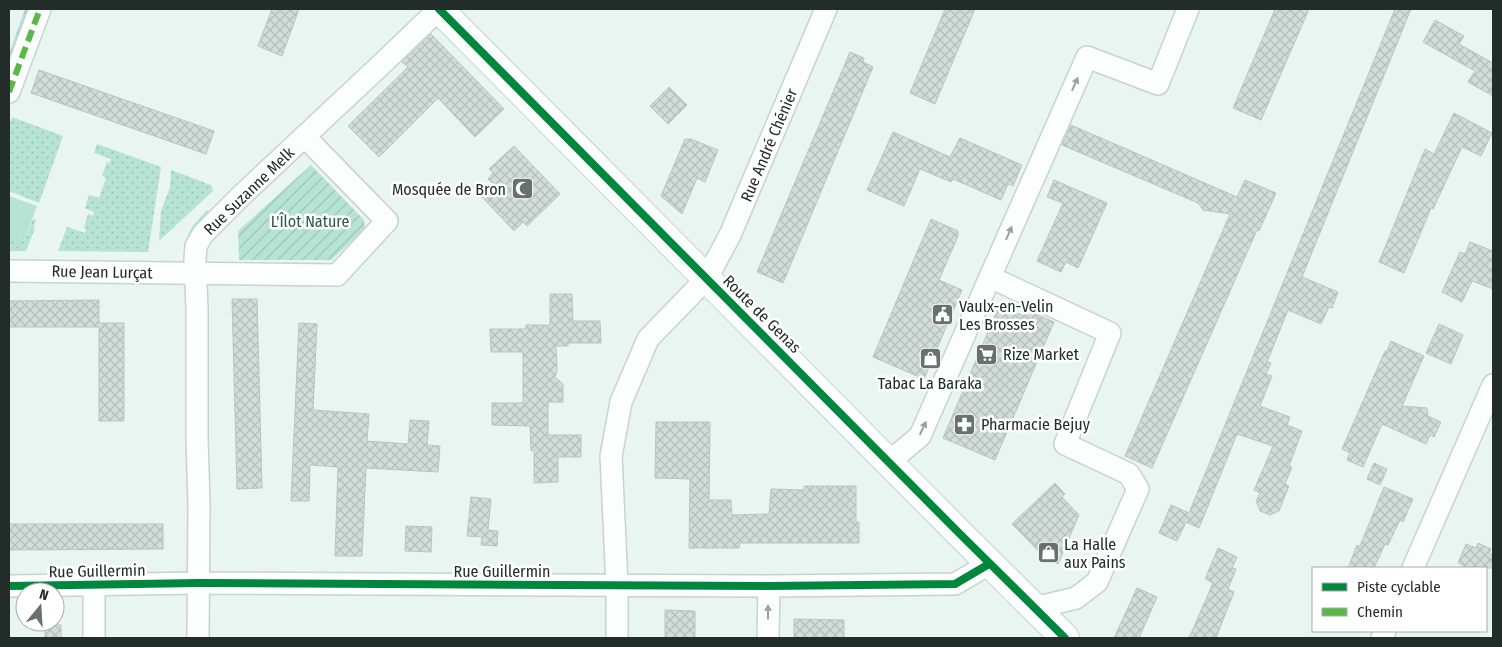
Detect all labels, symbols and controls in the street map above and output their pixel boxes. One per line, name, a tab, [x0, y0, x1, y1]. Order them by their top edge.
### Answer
one-way arrow	[1072, 77, 1080, 91]
street label: Rue André Chénier	[737, 85, 802, 205]
street label: Rue Suzanne Melk	[200, 143, 299, 239]
mosque icon: Mosquée de Bron	[510, 177, 534, 201]
place label: Mosquée de Bron	[392, 180, 506, 199]
park label: L'Îlot Nature	[271, 212, 349, 231]
one-way arrow	[1006, 226, 1014, 240]
street label: Rue Jean Lurçat	[51, 262, 153, 282]
street label: Route de Genas	[719, 271, 805, 357]
place label: Vaulx-en-Velin Les Brosses	[959, 297, 1053, 334]
public building icon: Vaulx-en-Velin Les Brosses	[931, 303, 955, 327]
supermarket icon: Rize Market	[975, 342, 999, 366]
place label: Rize Market	[1003, 345, 1080, 364]
shop icon: Tabac La Baraka	[918, 347, 942, 371]
place label: Tabac La Baraka	[878, 374, 982, 393]
pharmacy icon: Pharmacie Bejuy	[953, 412, 977, 436]
place label: Pharmacie Bejuy	[981, 415, 1091, 434]
one-way arrow	[920, 421, 928, 435]
place label: La Halle aux Pains	[1064, 535, 1126, 572]
shop icon: La Halle aux Pains	[1036, 541, 1060, 565]
street label: Rue Guillermin	[48, 561, 146, 581]
street label: Rue Guillermin	[454, 562, 550, 581]
legend	[1312, 567, 1487, 632]
text: Piste cyclable	[1357, 578, 1441, 596]
north arrow	[15, 582, 65, 632]
text: N	[37, 586, 50, 604]
text: Chemin	[1357, 603, 1403, 621]
one-way arrow	[764, 604, 772, 620]

